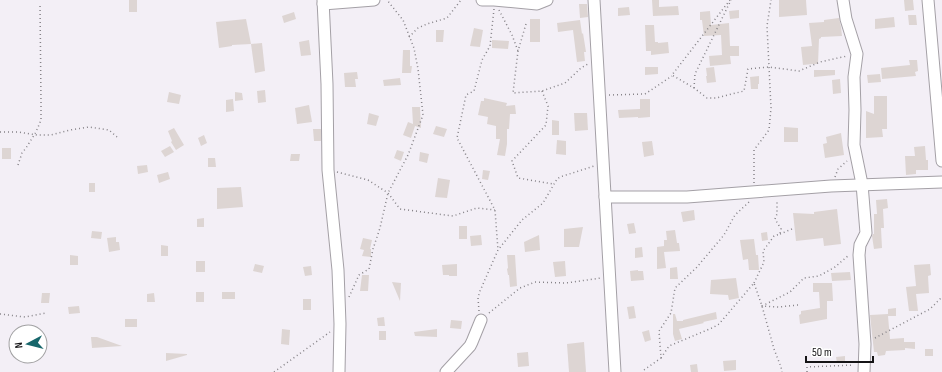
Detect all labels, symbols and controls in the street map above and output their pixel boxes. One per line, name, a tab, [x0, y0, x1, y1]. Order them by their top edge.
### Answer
north arrow	[8, 324, 48, 364]
scale bar	[806, 338, 873, 364]
text: N	[12, 341, 25, 349]
text: 50 m	[812, 345, 832, 360]

